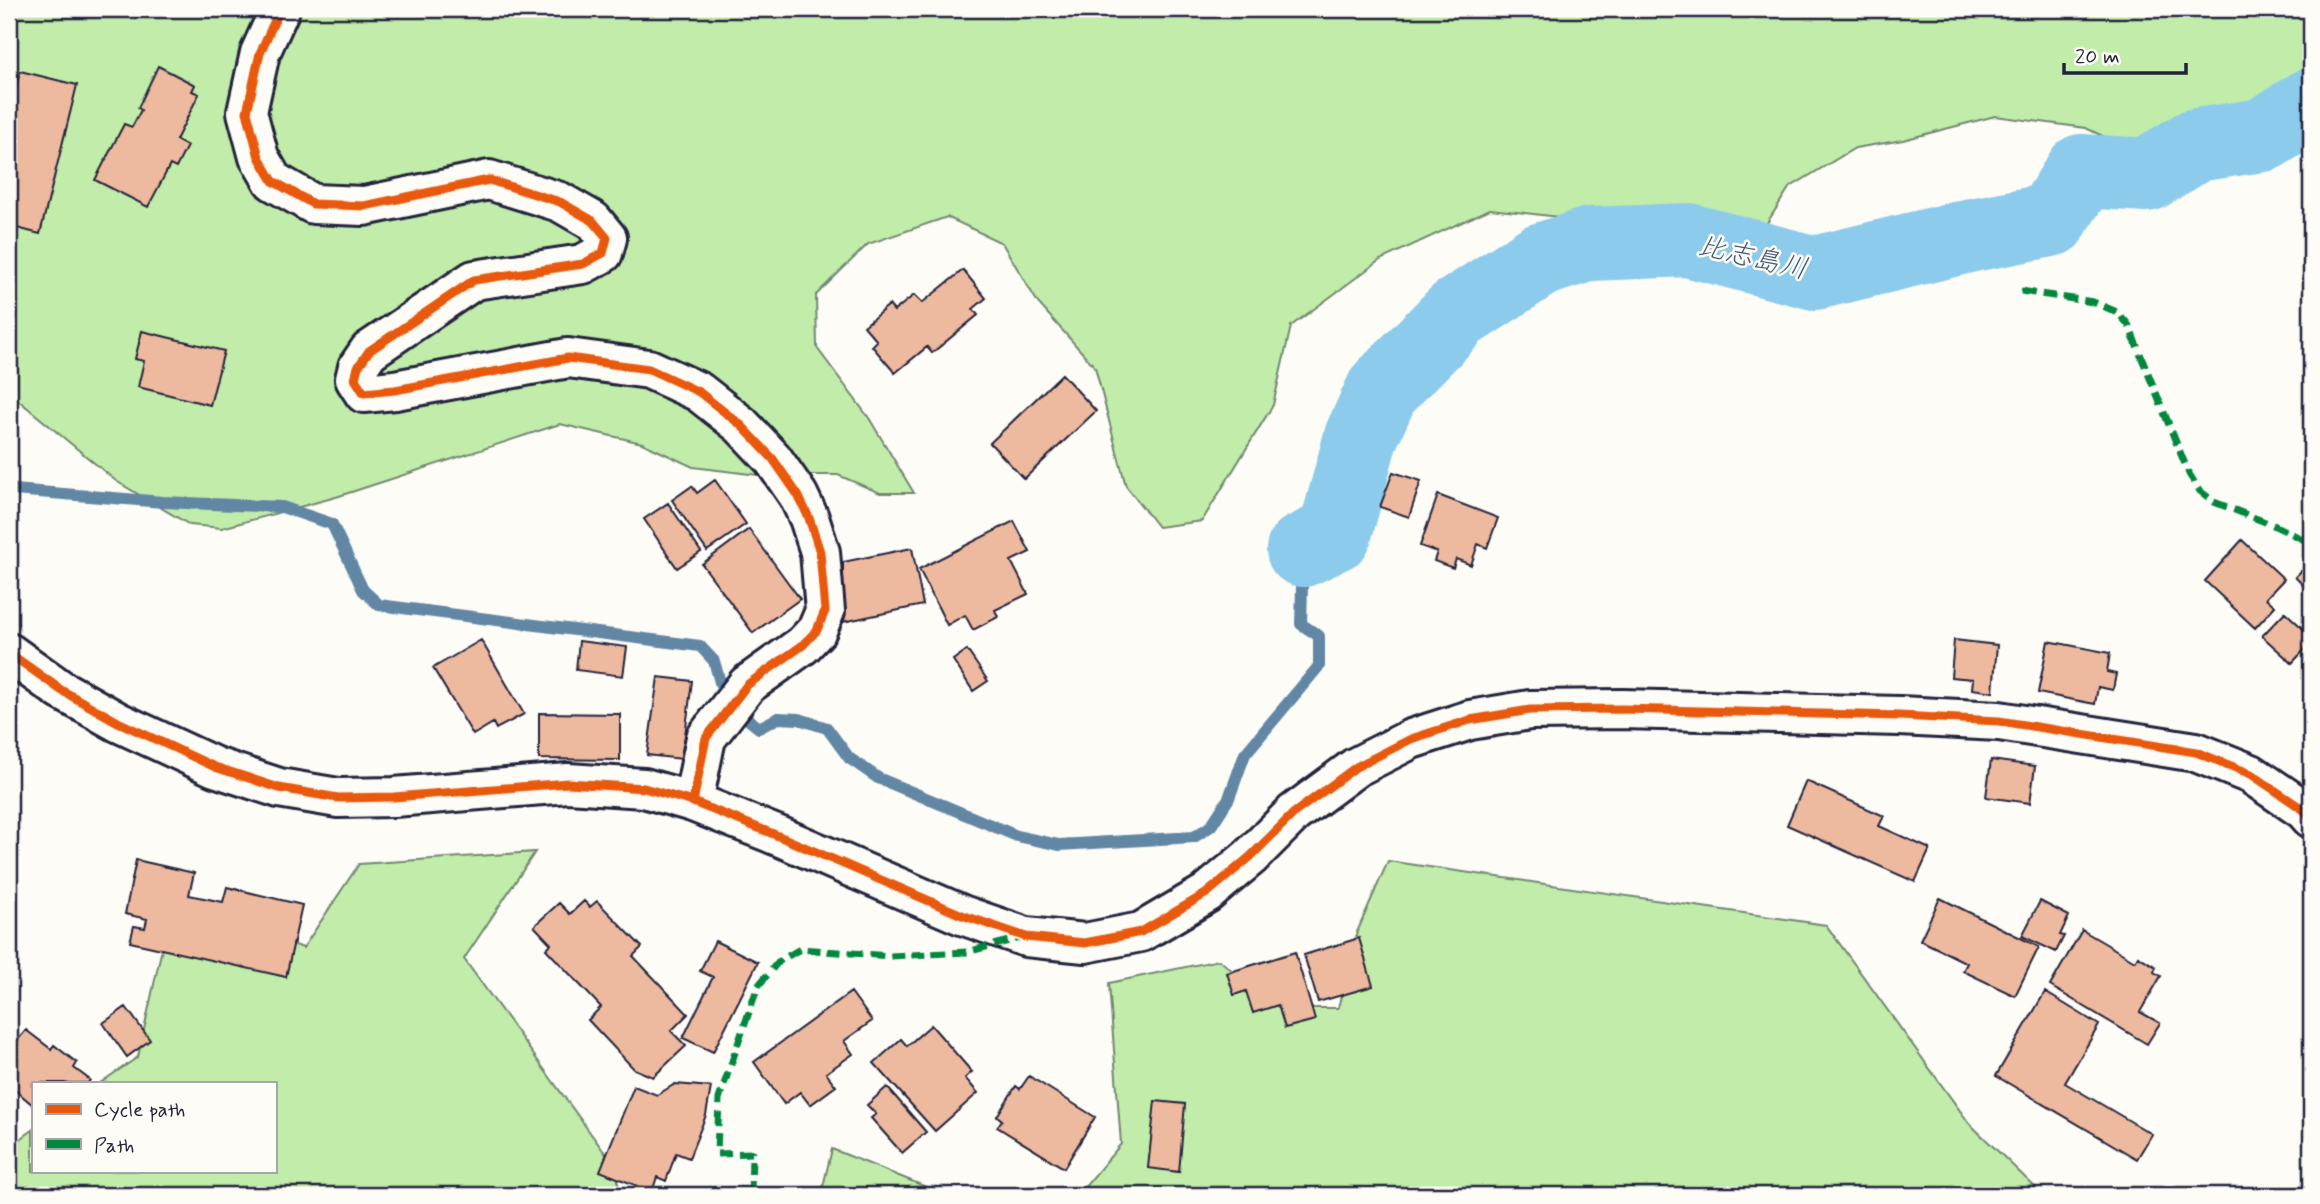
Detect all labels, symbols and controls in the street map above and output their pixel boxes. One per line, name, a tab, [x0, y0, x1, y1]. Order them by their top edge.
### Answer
scale bar	[2064, 32, 2187, 76]
text: 20 m	[2075, 43, 2120, 71]
water label: 比志島川	[1694, 228, 1811, 289]
legend	[32, 1082, 276, 1172]
text: Cycle path	[94, 1096, 185, 1124]
text: Path	[94, 1132, 134, 1160]

